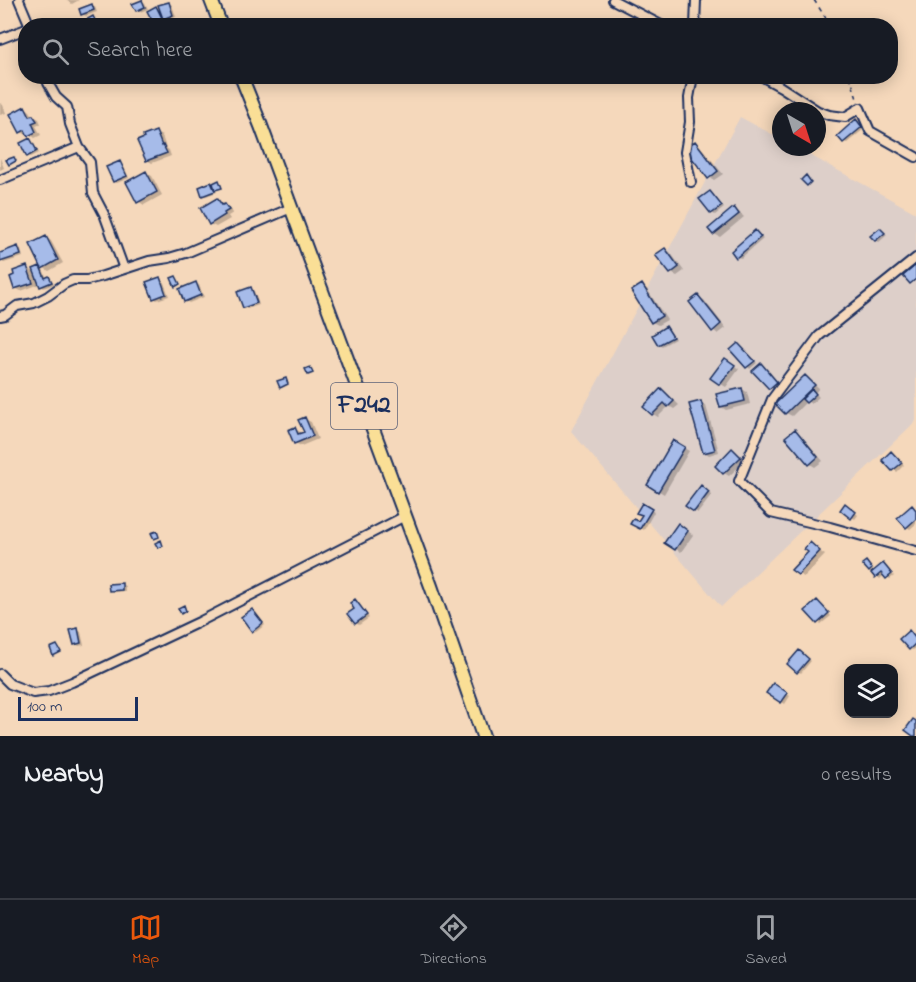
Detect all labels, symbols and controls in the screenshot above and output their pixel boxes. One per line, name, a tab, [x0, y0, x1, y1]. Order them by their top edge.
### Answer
search box	[18, 18, 898, 84]
icon: search	[39, 35, 72, 68]
text: Search here	[87, 35, 192, 67]
north arrow	[772, 102, 826, 156]
road number: F242	[331, 383, 397, 429]
map controls	[844, 664, 898, 718]
button: layers	[844, 664, 898, 718]
scale bar	[18, 694, 138, 722]
text: 100 m	[27, 695, 62, 719]
text: Nearby	[24, 756, 103, 794]
text: 0 results	[821, 761, 892, 790]
tab: Map	[129, 911, 162, 971]
tab: Directions	[420, 911, 487, 971]
tab: Saved	[745, 911, 787, 971]

